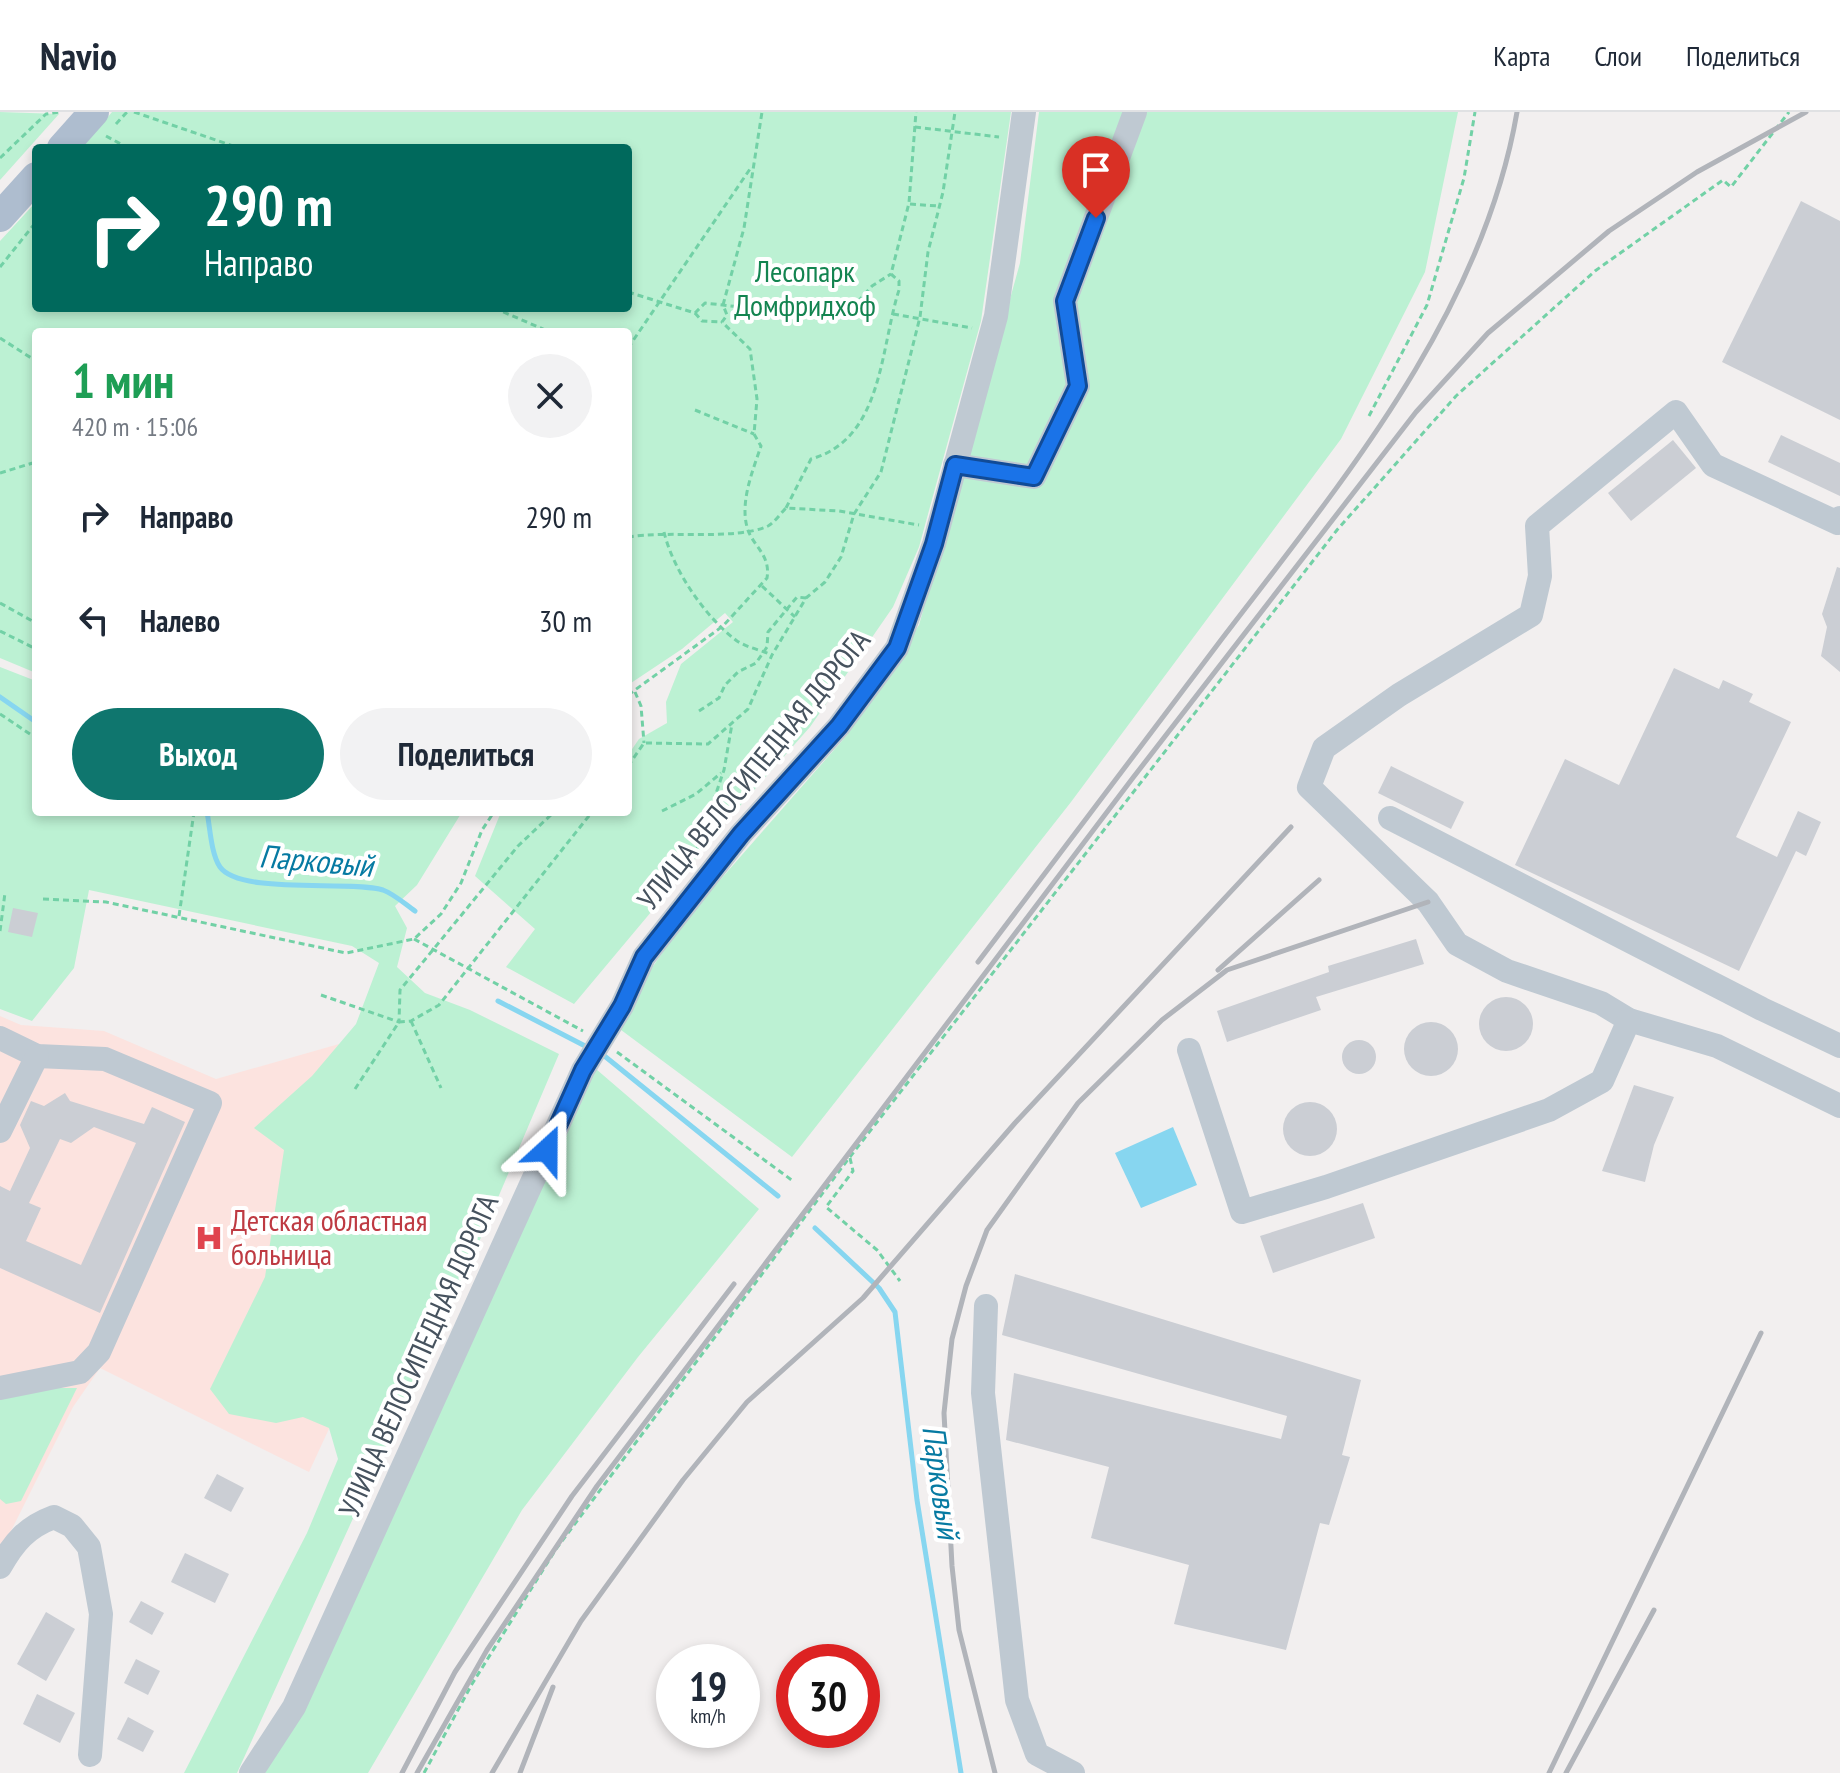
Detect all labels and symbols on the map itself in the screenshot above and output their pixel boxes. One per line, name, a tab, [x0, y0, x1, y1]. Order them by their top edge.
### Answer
pin	[1062, 136, 1130, 218]
park label: Лесопарк Домфридхоф	[734, 251, 876, 324]
street label: УЛИЦА ВЕЛОСИПЕДНАЯ ДОРОГА	[628, 621, 878, 917]
water label: Парковый	[258, 834, 377, 886]
position arrow	[505, 1108, 589, 1192]
street label: УЛИЦА ВЕЛОСИПЕДНАЯ ДОРОГА	[329, 1187, 507, 1523]
place label: Детская областная больница	[231, 1200, 427, 1273]
hospital icon: Детская областная больница	[194, 1223, 224, 1253]
water label: Парковый	[913, 1423, 971, 1544]
speed limit sign: 30	[776, 1644, 880, 1748]

